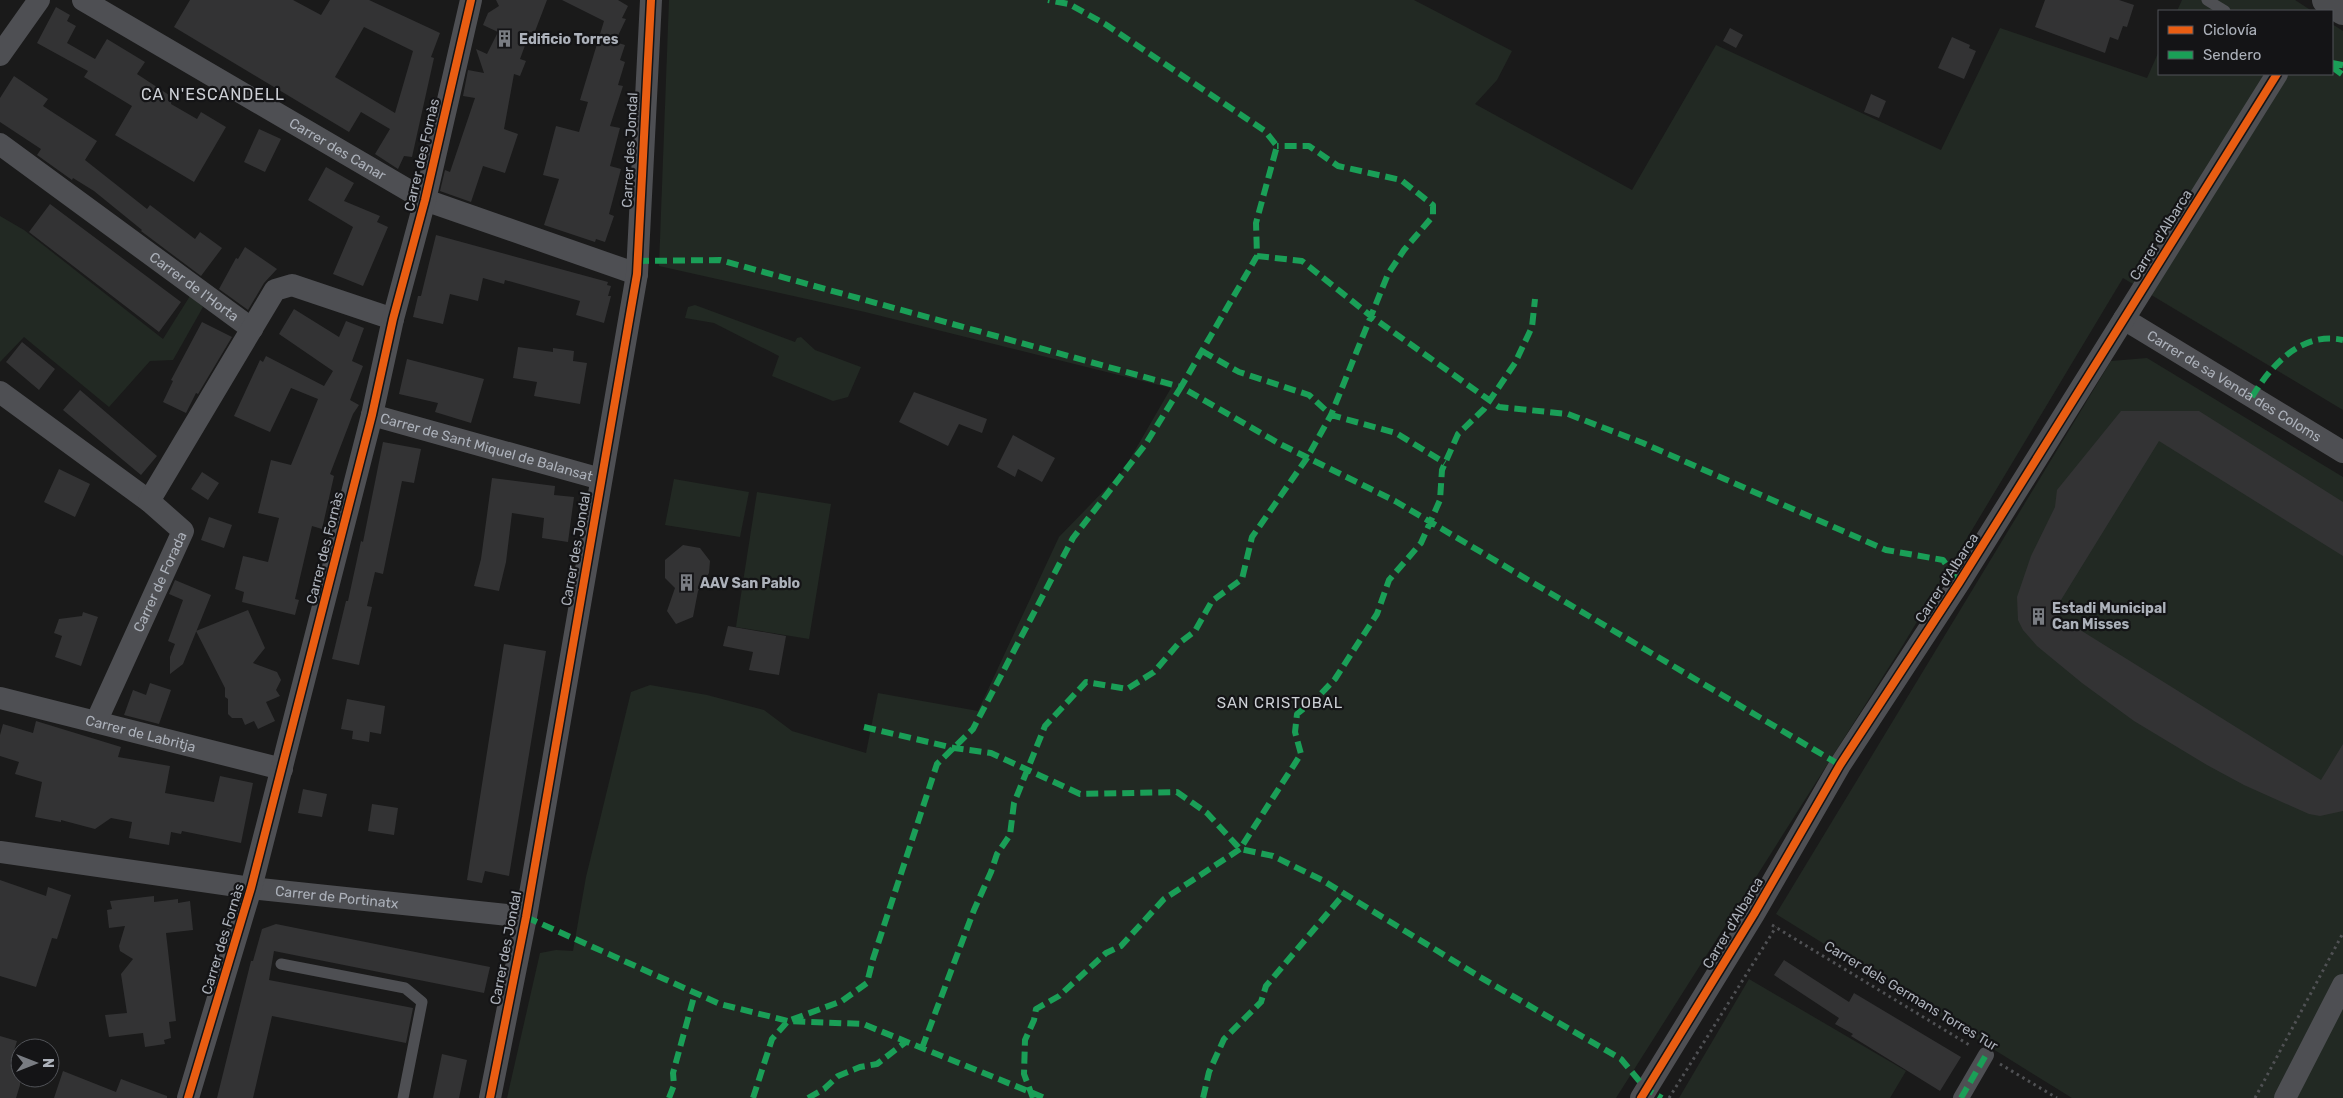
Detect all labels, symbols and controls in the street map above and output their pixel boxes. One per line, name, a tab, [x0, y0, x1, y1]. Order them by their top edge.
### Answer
legend	[2158, 10, 2333, 75]
text: Ciclovía	[2203, 21, 2257, 39]
building icon: Edificio Torres	[495, 29, 515, 49]
place label: Edificio Torres	[519, 31, 619, 48]
text: Sendero	[2203, 46, 2261, 64]
district label: CA N'ESCANDELL	[141, 85, 285, 104]
street label: Carrer des Jondal	[618, 92, 642, 208]
street label: Carrer des Fornàs	[401, 97, 443, 213]
street label: Carrer des Canar	[286, 114, 390, 184]
street label: Carrer d'Albarca	[2126, 187, 2196, 283]
street label: Carrer de l'Horta	[146, 248, 242, 325]
street label: Carrer de sa Venda des Coloms	[2144, 327, 2325, 445]
street label: Carrer de Sant Miquel de Balansat	[378, 409, 595, 485]
street label: Carrer des Fornàs	[303, 490, 347, 606]
street label: Carrer des Jondal	[558, 491, 594, 607]
street label: Carrer de Forada	[130, 529, 190, 635]
street label: Carrer d'Albarca	[1912, 530, 1982, 626]
building icon: AAV San Pablo	[676, 573, 696, 593]
place label: AAV San Pablo	[700, 575, 800, 592]
place label: Estadi Municipal Can Misses	[2052, 600, 2166, 633]
building icon: Estadi Municipal Can Misses	[2028, 606, 2048, 626]
district label: SAN CRISTOBAL	[1217, 694, 1343, 712]
street label: Carrer de Labritja	[84, 711, 197, 755]
street label: Carrer d'Albarca	[1699, 874, 1767, 972]
street label: Carrer des Fornàs	[198, 881, 248, 997]
street label: Carrer de Portinatx	[274, 882, 400, 912]
street label: Carrer des Jondal	[487, 890, 525, 1006]
street label: Carrer dels Germans Torres Tur	[1821, 937, 2002, 1055]
north arrow	[10, 1038, 60, 1088]
text: N	[39, 1058, 56, 1068]

